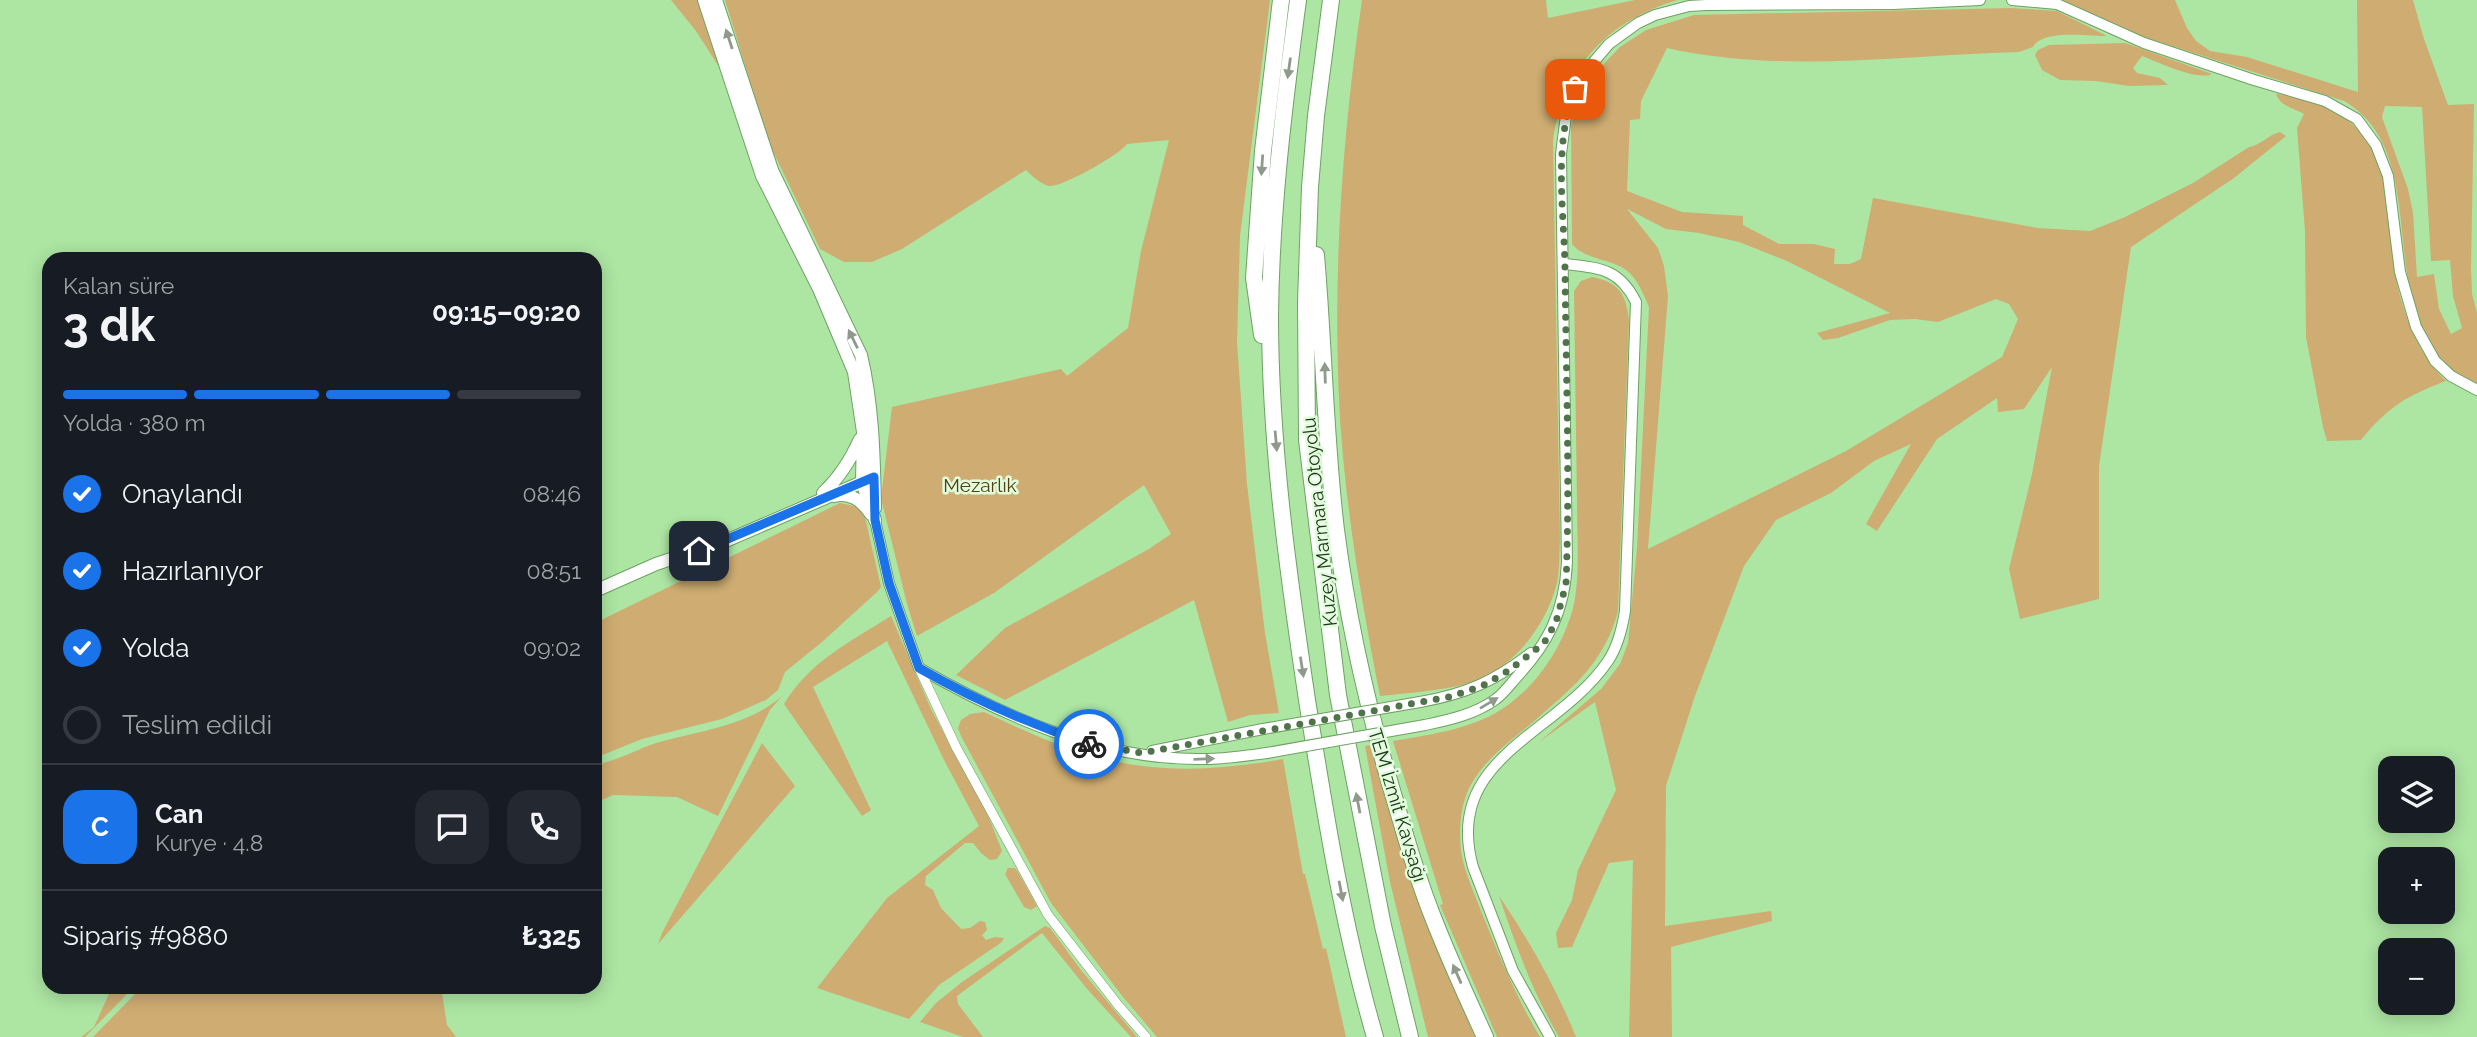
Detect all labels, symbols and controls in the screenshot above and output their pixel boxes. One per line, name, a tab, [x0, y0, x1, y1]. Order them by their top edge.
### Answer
one-way arrow	[723, 28, 733, 49]
one-way arrow	[1283, 57, 1294, 79]
pin	[1545, 59, 1605, 119]
icon: bag	[1556, 70, 1594, 108]
one-way arrow	[1256, 154, 1267, 176]
text: Kalan süre	[63, 272, 174, 299]
text: 09:15–09:20	[432, 297, 581, 327]
text: 3 dk	[63, 298, 155, 352]
one-way arrow	[848, 329, 859, 349]
one-way arrow	[1319, 362, 1330, 384]
text: Yolda · 380 m	[63, 409, 206, 436]
street label: Kuzey Marmara Otoyolu	[1297, 416, 1341, 628]
one-way arrow	[1271, 430, 1282, 452]
park label: Mezarlık	[943, 474, 1017, 496]
icon: check	[63, 475, 101, 513]
text: Onaylandı	[122, 479, 243, 509]
text: 08:46	[523, 480, 581, 507]
pin	[669, 521, 729, 581]
icon: home	[680, 532, 718, 570]
icon: check	[63, 552, 101, 590]
text: Hazırlanıyor	[122, 556, 263, 586]
text: 08:51	[527, 557, 581, 584]
icon: check	[63, 629, 101, 667]
text: Yolda	[122, 633, 189, 663]
text: 09:02	[523, 634, 581, 661]
one-way arrow	[1297, 656, 1308, 678]
one-way arrow	[1479, 696, 1498, 709]
courier	[1054, 709, 1124, 779]
text: Teslim edildi	[122, 710, 272, 740]
icon: bike	[1070, 725, 1108, 763]
street label: TEM İzmit Kavşağı	[1364, 726, 1432, 884]
one-way arrow	[1194, 753, 1216, 765]
map controls	[2378, 756, 2455, 1015]
button: layers	[2378, 756, 2455, 833]
button: chat	[415, 790, 489, 864]
button: phone	[507, 790, 581, 864]
one-way arrow	[1352, 792, 1363, 814]
text: Can	[155, 799, 203, 829]
text: C	[91, 812, 109, 842]
text: Kurye · 4.8	[155, 829, 263, 856]
button: +	[2378, 847, 2455, 924]
one-way arrow	[1336, 880, 1347, 902]
text: Sipariş #9880	[63, 921, 228, 951]
text: ₺325	[522, 921, 581, 951]
button: −	[2378, 938, 2455, 1015]
one-way arrow	[1452, 964, 1463, 985]

